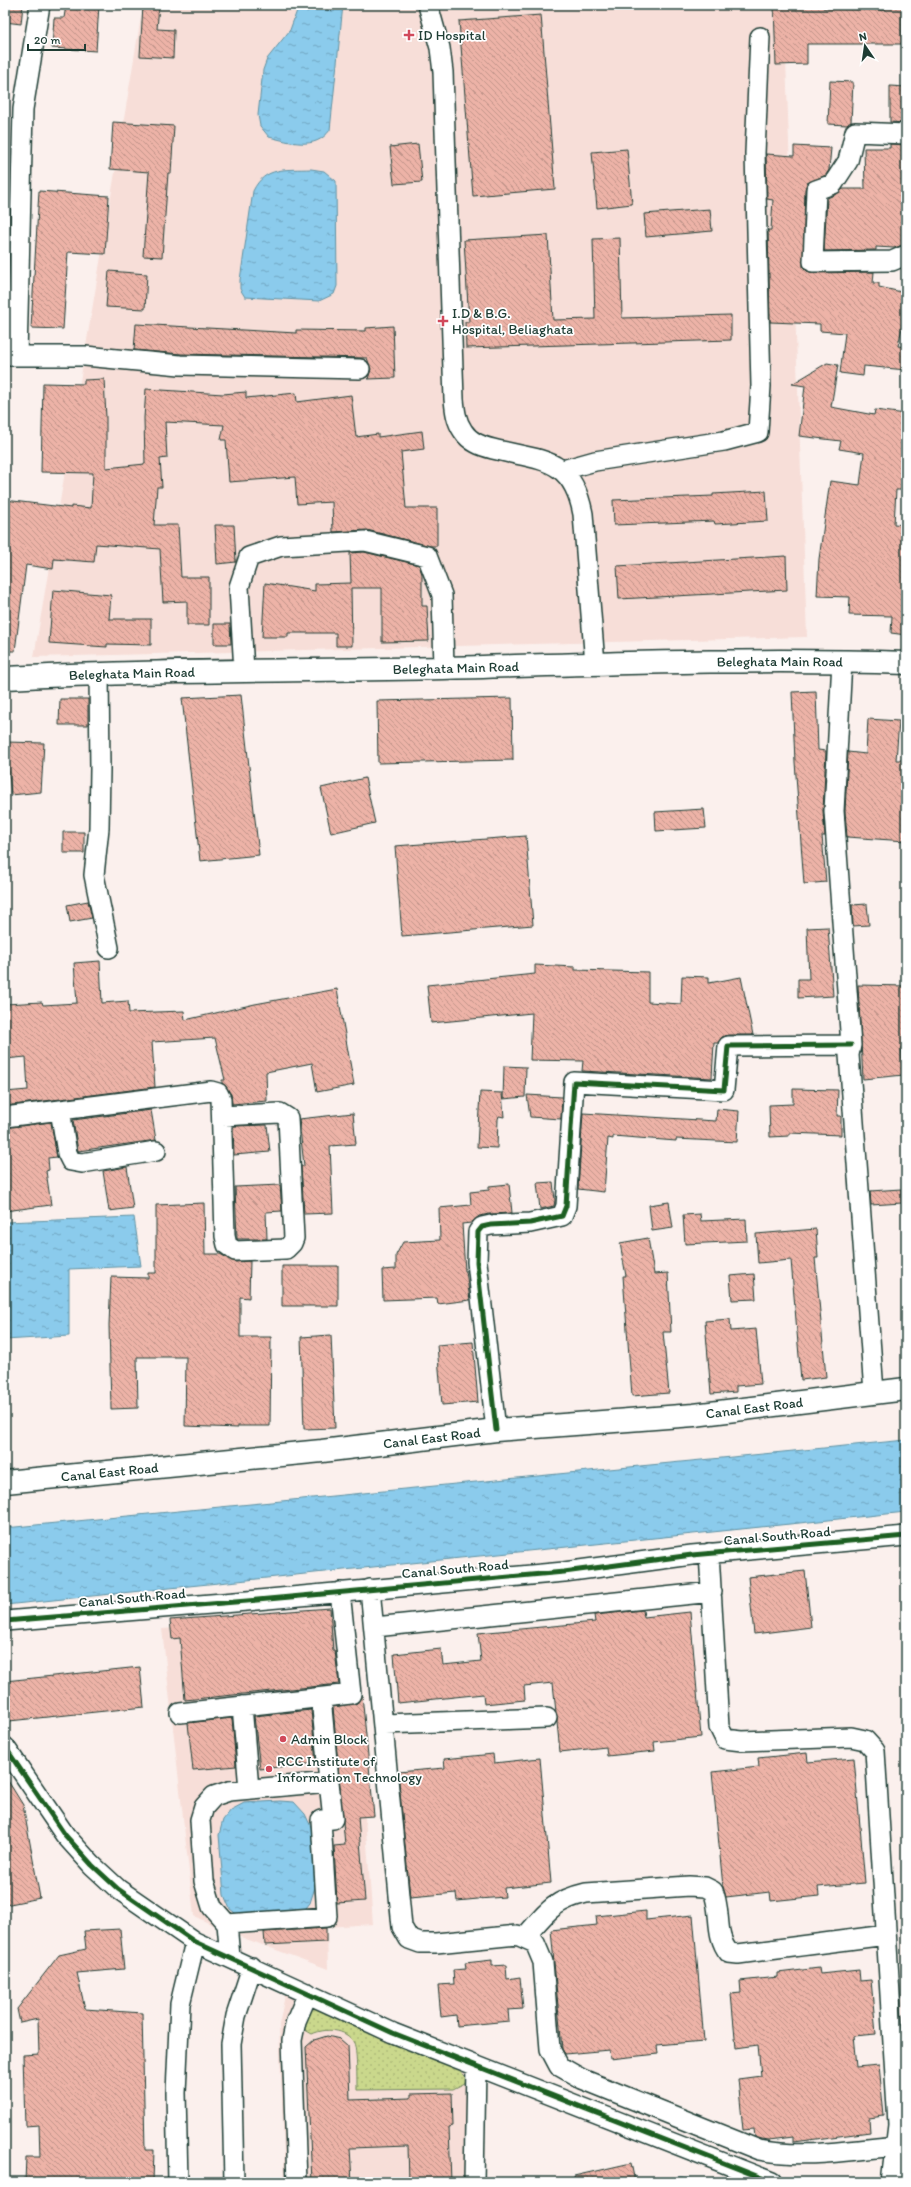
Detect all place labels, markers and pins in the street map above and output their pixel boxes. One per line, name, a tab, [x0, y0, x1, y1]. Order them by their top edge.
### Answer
place label: ID Hospital	[418, 27, 486, 44]
marker: ID Hospital	[403, 29, 415, 41]
place label: I.D & B.G. Hospital, Beliaghata	[452, 305, 573, 338]
marker: I.D & B.G. Hospital, Beliaghata	[437, 315, 449, 327]
place label: Admin Block	[291, 1731, 368, 1748]
marker: Admin Block	[278, 1734, 288, 1744]
place label: RCC Institute of Information Technology	[277, 1753, 422, 1786]
marker: RCC Institute of Information Technology	[264, 1764, 274, 1774]

